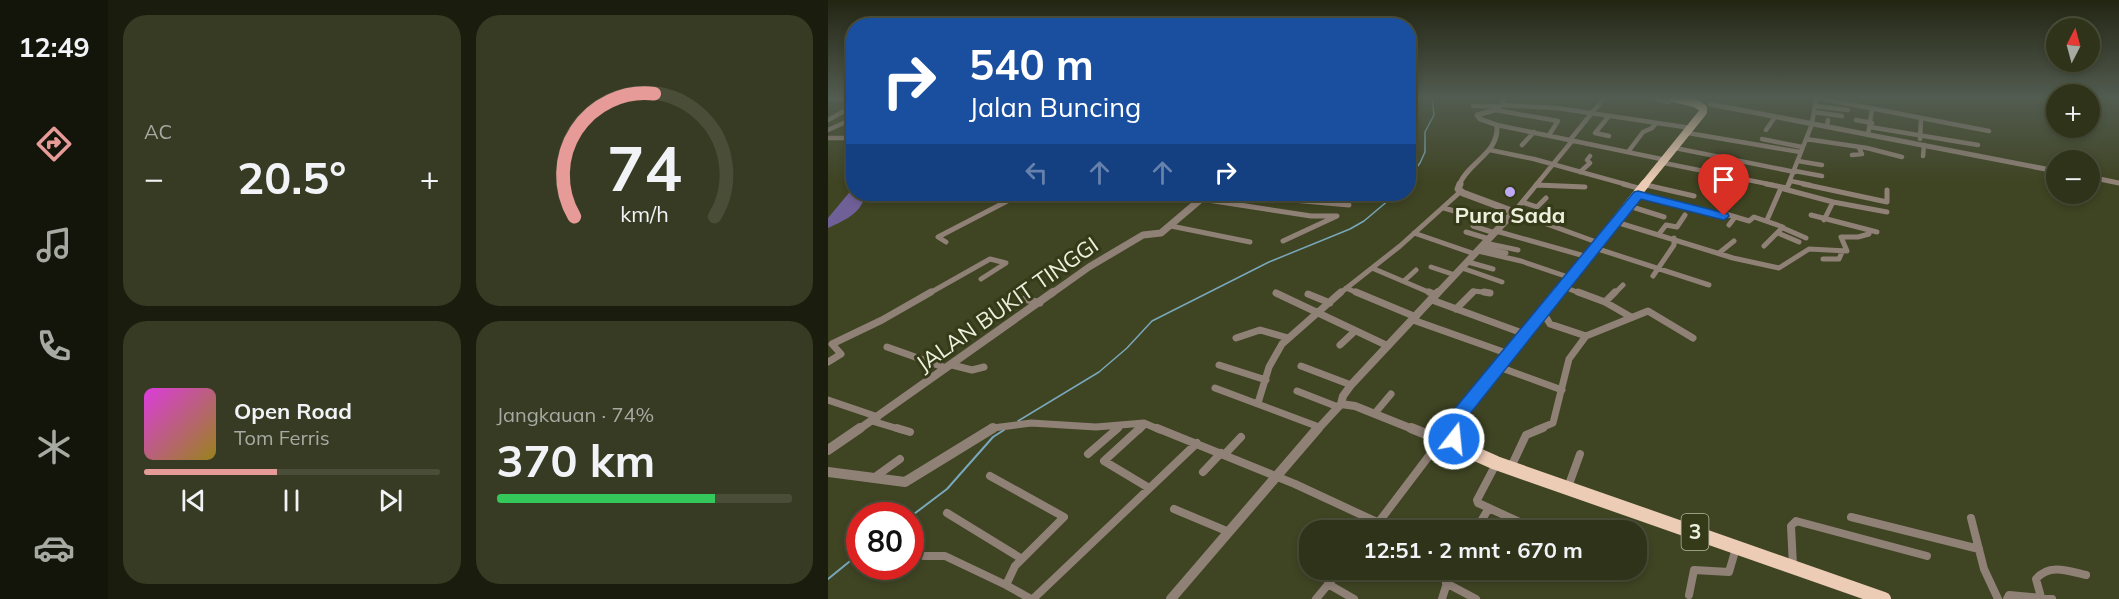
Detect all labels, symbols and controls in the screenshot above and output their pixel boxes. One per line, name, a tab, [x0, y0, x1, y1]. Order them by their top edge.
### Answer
north arrow	[2046, 18, 2100, 72]
map controls	[2046, 18, 2100, 204]
text: 12:49	[18, 30, 90, 64]
text: 540 m	[969, 38, 1094, 91]
icon: right	[870, 42, 948, 120]
button: +	[2046, 84, 2100, 138]
text: Jalan Buncing	[969, 90, 1141, 124]
text: AC	[144, 119, 172, 144]
icon: directions	[33, 123, 75, 165]
text: 74	[607, 128, 682, 207]
text: 20.5°	[237, 149, 346, 205]
button: −	[2046, 150, 2100, 204]
pin	[1698, 154, 1749, 216]
icon: left	[1020, 156, 1053, 189]
icon: ahead	[1083, 156, 1116, 189]
icon: ahead	[1146, 156, 1179, 189]
icon: right	[1209, 156, 1242, 189]
text: −	[144, 157, 164, 198]
text: +	[420, 157, 440, 198]
icon: arrive	[1707, 163, 1740, 196]
marker: Pura Sada	[1503, 185, 1517, 199]
text: km/h	[620, 201, 668, 228]
place label: Pura Sada	[1455, 201, 1565, 229]
icon: music	[33, 224, 75, 266]
street label: JALAN BUKIT TINGGI	[910, 231, 1104, 377]
icon: phone	[33, 325, 75, 367]
text: Open Road	[234, 397, 352, 425]
text: Jangkauan · 74%	[497, 402, 654, 427]
position arrow	[1422, 407, 1486, 471]
text: Tom Ferris	[234, 425, 330, 450]
icon: climate	[33, 426, 75, 468]
text: 370 km	[497, 432, 655, 488]
icon: previous	[177, 484, 210, 517]
icon: pause	[275, 484, 308, 517]
icon: next	[374, 484, 407, 517]
speed limit sign: 80	[846, 502, 924, 580]
road number: 3	[1682, 514, 1708, 550]
icon: car	[33, 527, 75, 569]
text: 12:51 · 2 mnt · 670 m	[1363, 536, 1583, 564]

